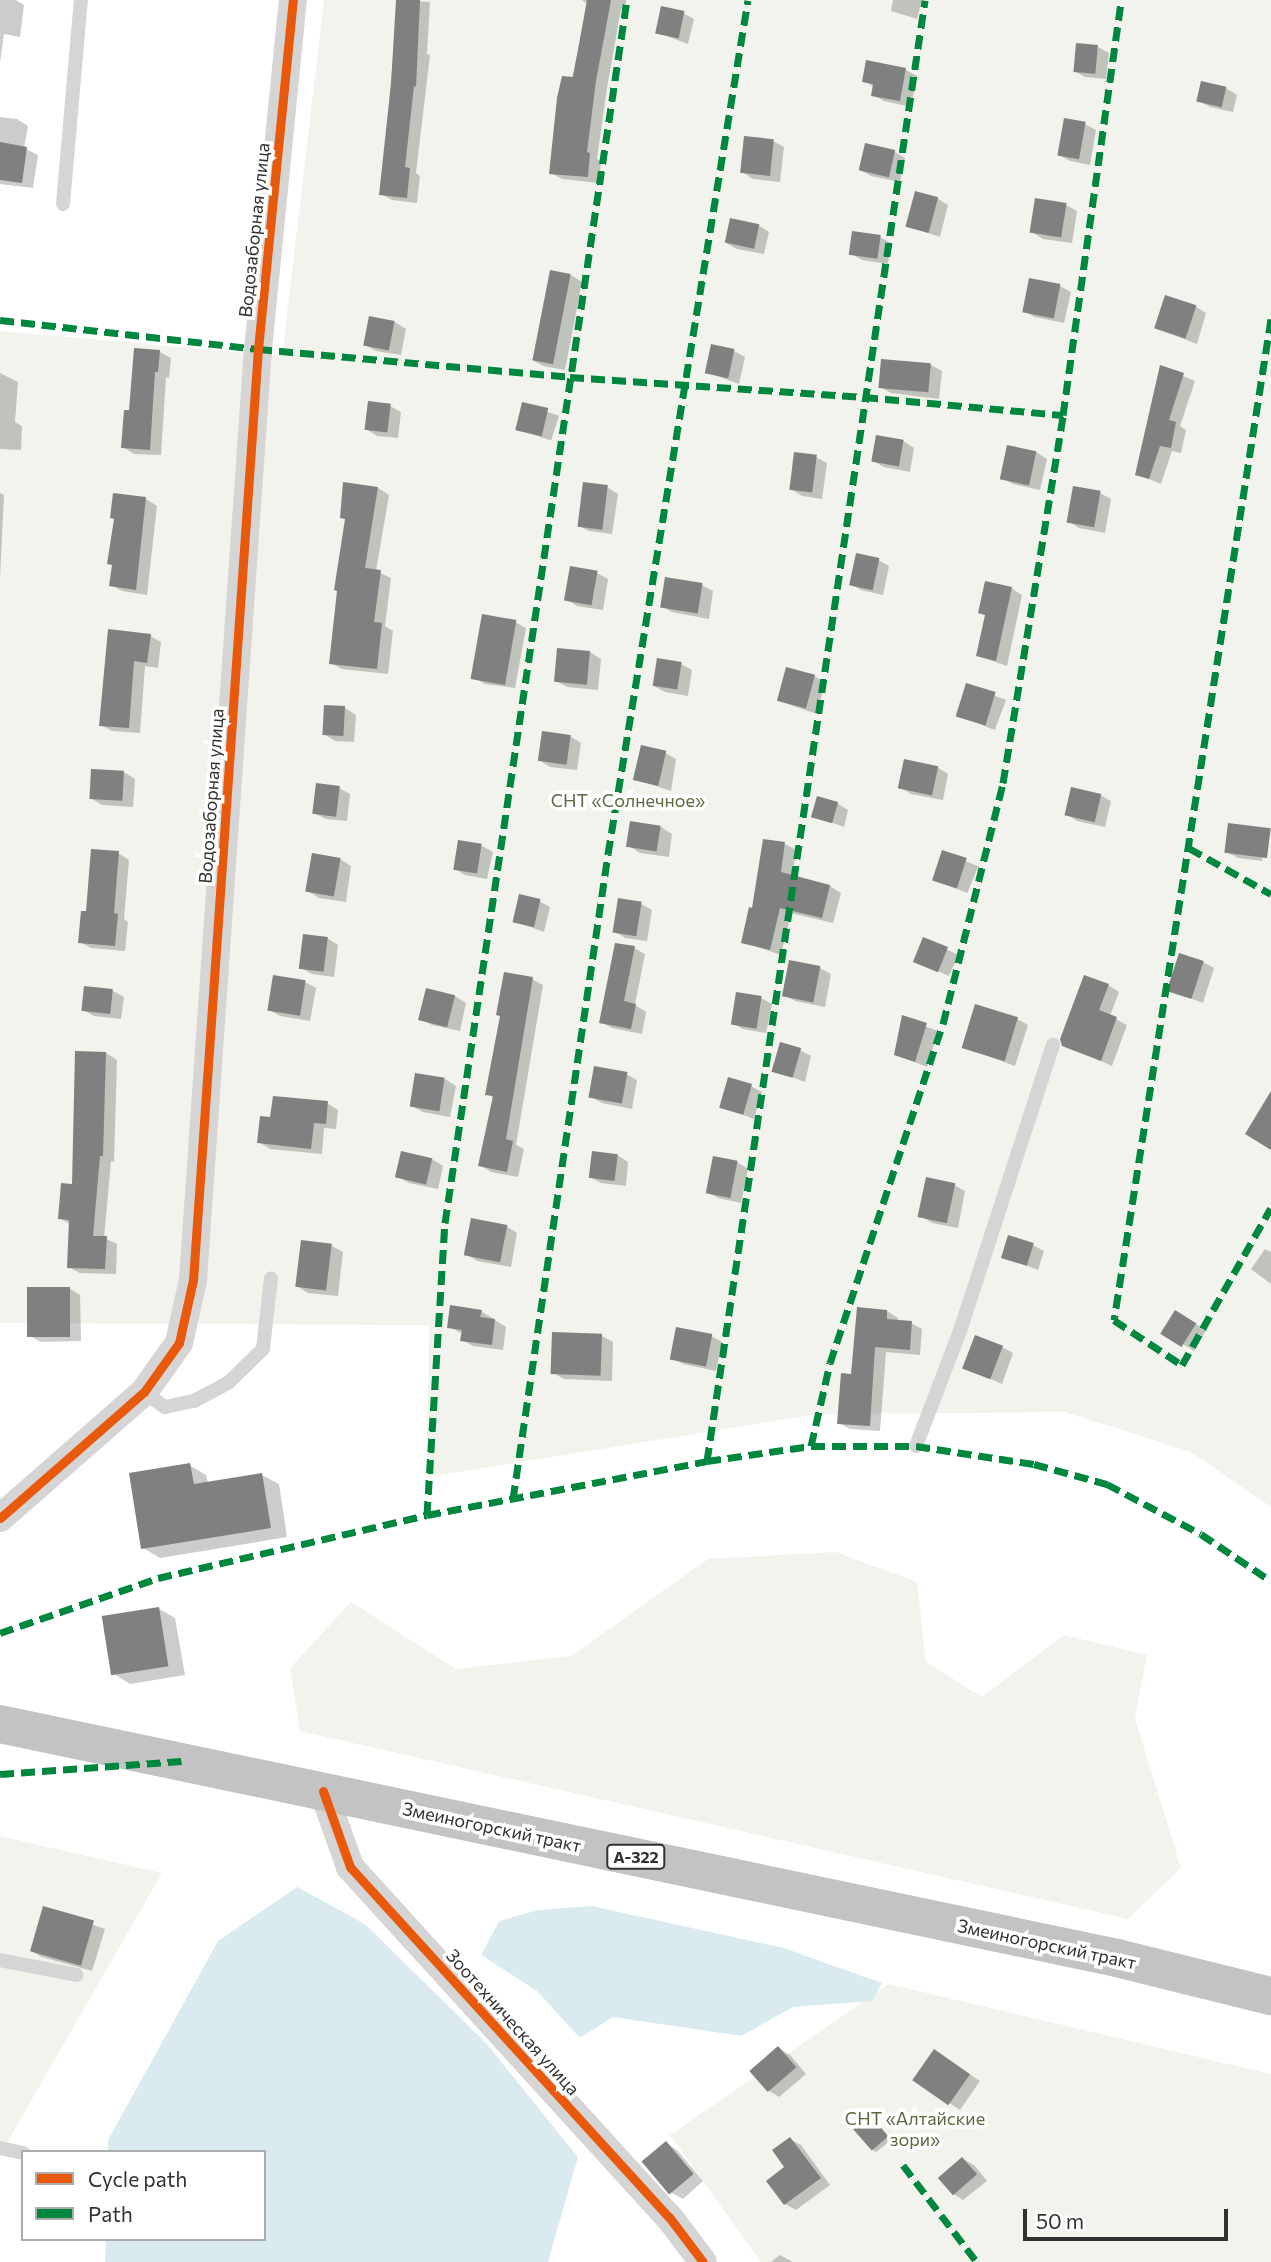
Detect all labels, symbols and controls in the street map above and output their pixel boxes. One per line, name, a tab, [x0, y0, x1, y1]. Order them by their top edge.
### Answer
street label: Водозаборная улица	[234, 142, 274, 318]
street label: Водозаборная улица	[194, 708, 228, 884]
park label: СНТ «Солнечное»	[551, 789, 705, 811]
street label: Змеиногорский тракт	[401, 1798, 583, 1856]
road number: А-322	[606, 1844, 666, 1870]
street label: Змеиногорский тракт	[956, 1915, 1138, 1973]
street label: Зоотехническая улица	[442, 1945, 584, 2099]
park label: СНТ «Алтайские зори»	[845, 2108, 985, 2150]
legend	[21, 2150, 266, 2241]
text: Cycle path	[88, 2166, 187, 2191]
scale bar	[1026, 2196, 1231, 2240]
text: Path	[88, 2201, 133, 2226]
text: 50 m	[1036, 2208, 1084, 2233]

